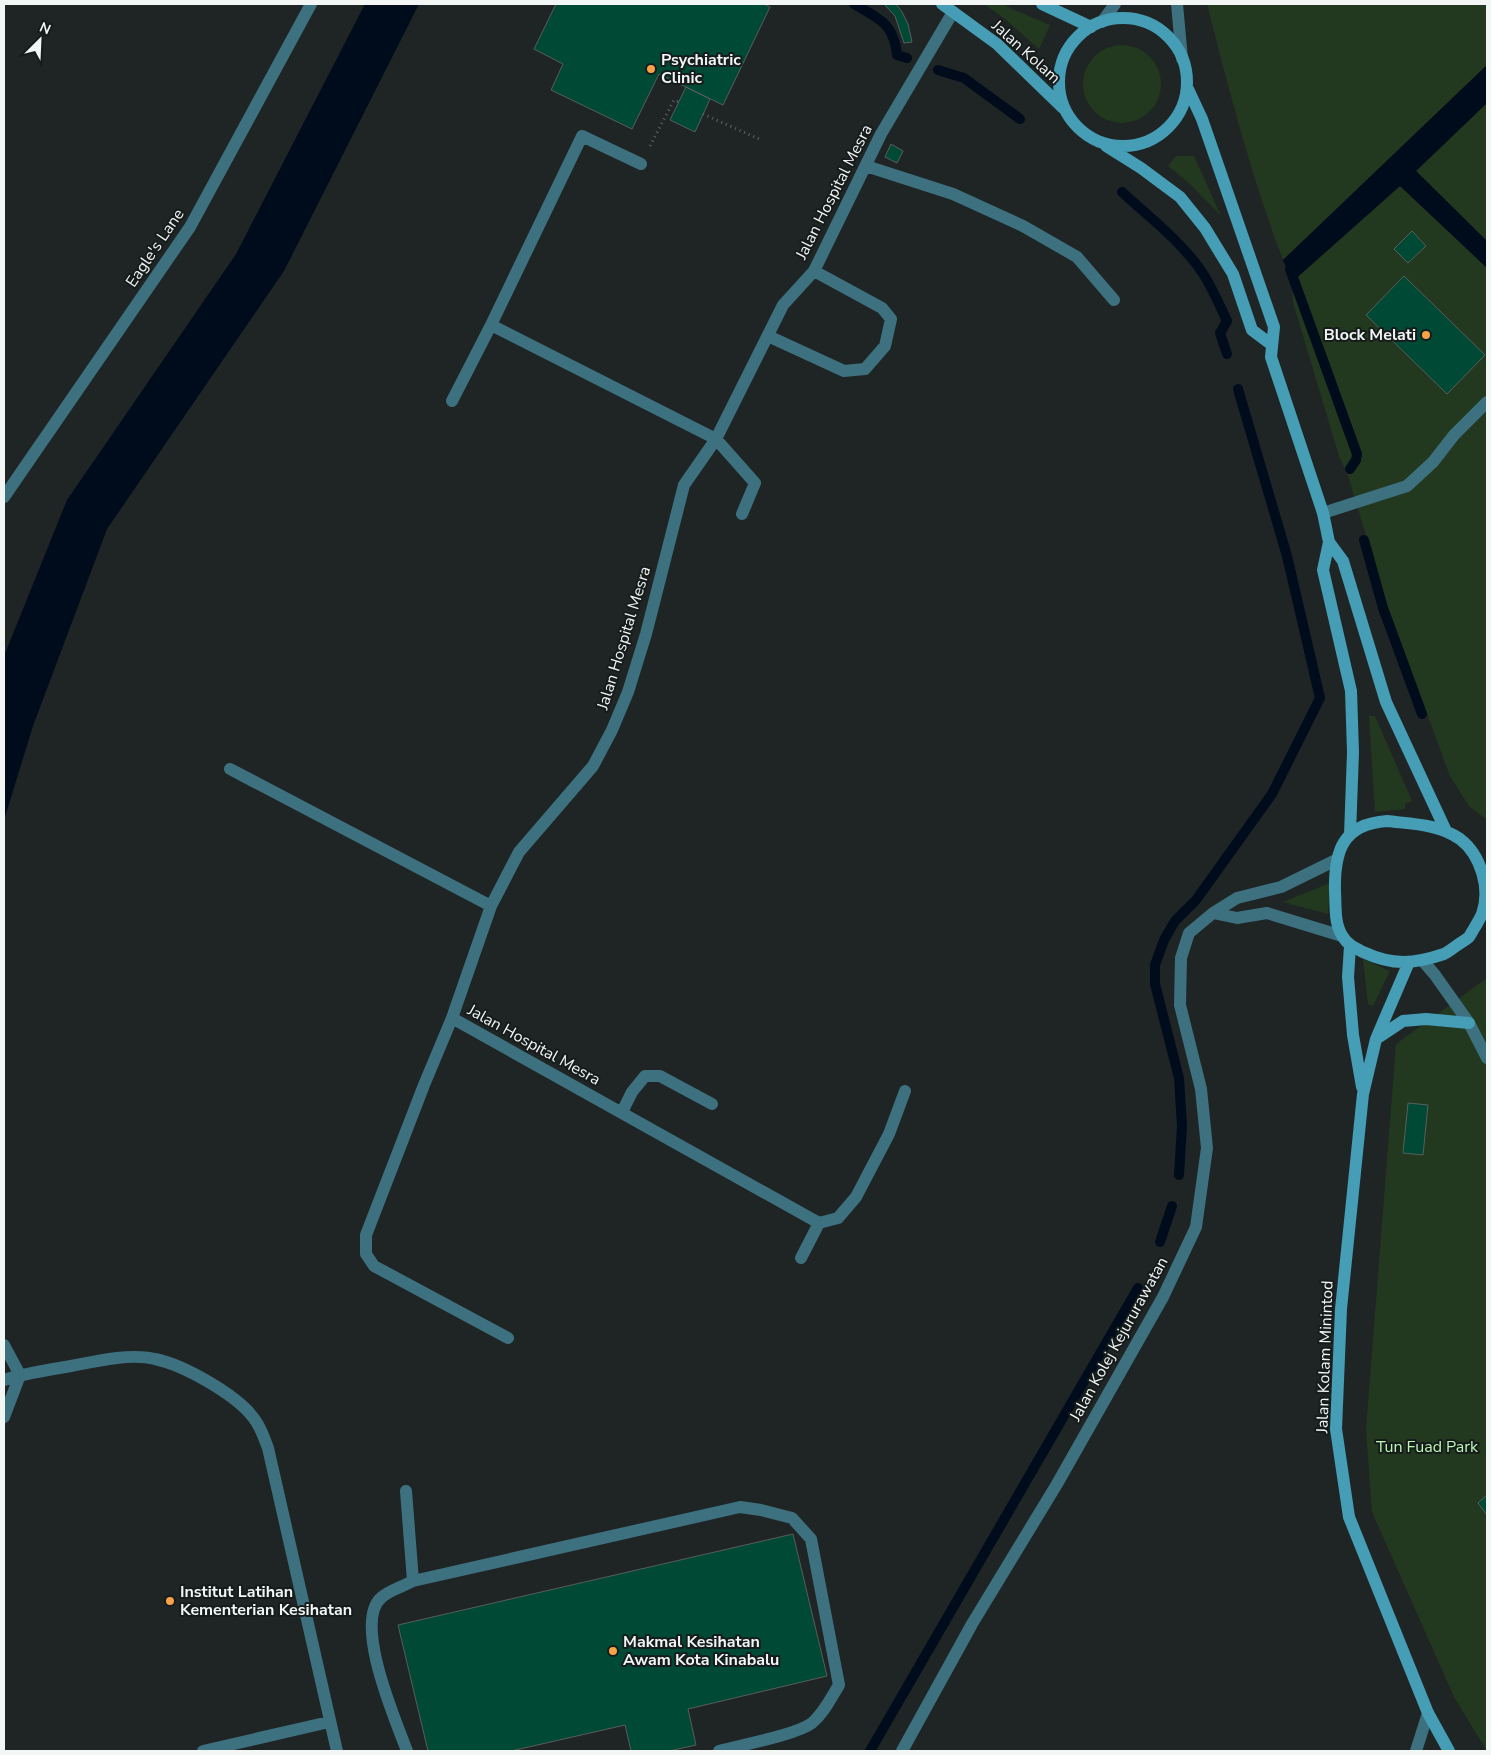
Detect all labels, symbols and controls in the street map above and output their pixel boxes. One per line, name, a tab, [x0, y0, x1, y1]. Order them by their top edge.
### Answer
street label: Jalan Kolam	[986, 14, 1065, 89]
north arrow	[15, 15, 65, 65]
text: N	[36, 18, 54, 39]
place label: Psychiatric Clinic	[661, 49, 741, 89]
marker: Psychiatric Clinic	[645, 63, 657, 75]
street label: Jalan Hospital Mesra	[790, 121, 878, 264]
street label: Eagle's Lane	[121, 204, 189, 292]
place label: Block Melati	[1324, 324, 1416, 346]
marker: Block Melati	[1420, 329, 1432, 341]
street label: Jalan Hospital Mesra	[591, 564, 656, 713]
street label: Jalan Hospital Mesra	[463, 999, 604, 1091]
street label: Jalan Kolej Kejururawatan	[1064, 1253, 1173, 1426]
street label: Jalan Kolam Minintod	[1311, 1280, 1339, 1435]
park label: Tun Fuad Park	[1376, 1436, 1479, 1458]
place label: Institut Latihan Kementerian Kesihatan	[180, 1581, 352, 1621]
marker: Institut Latihan Kementerian Kesihatan	[164, 1595, 176, 1607]
place label: Makmal Kesihatan Awam Kota Kinabalu	[623, 1631, 779, 1671]
marker: Makmal Kesihatan Awam Kota Kinabalu	[607, 1645, 619, 1657]

